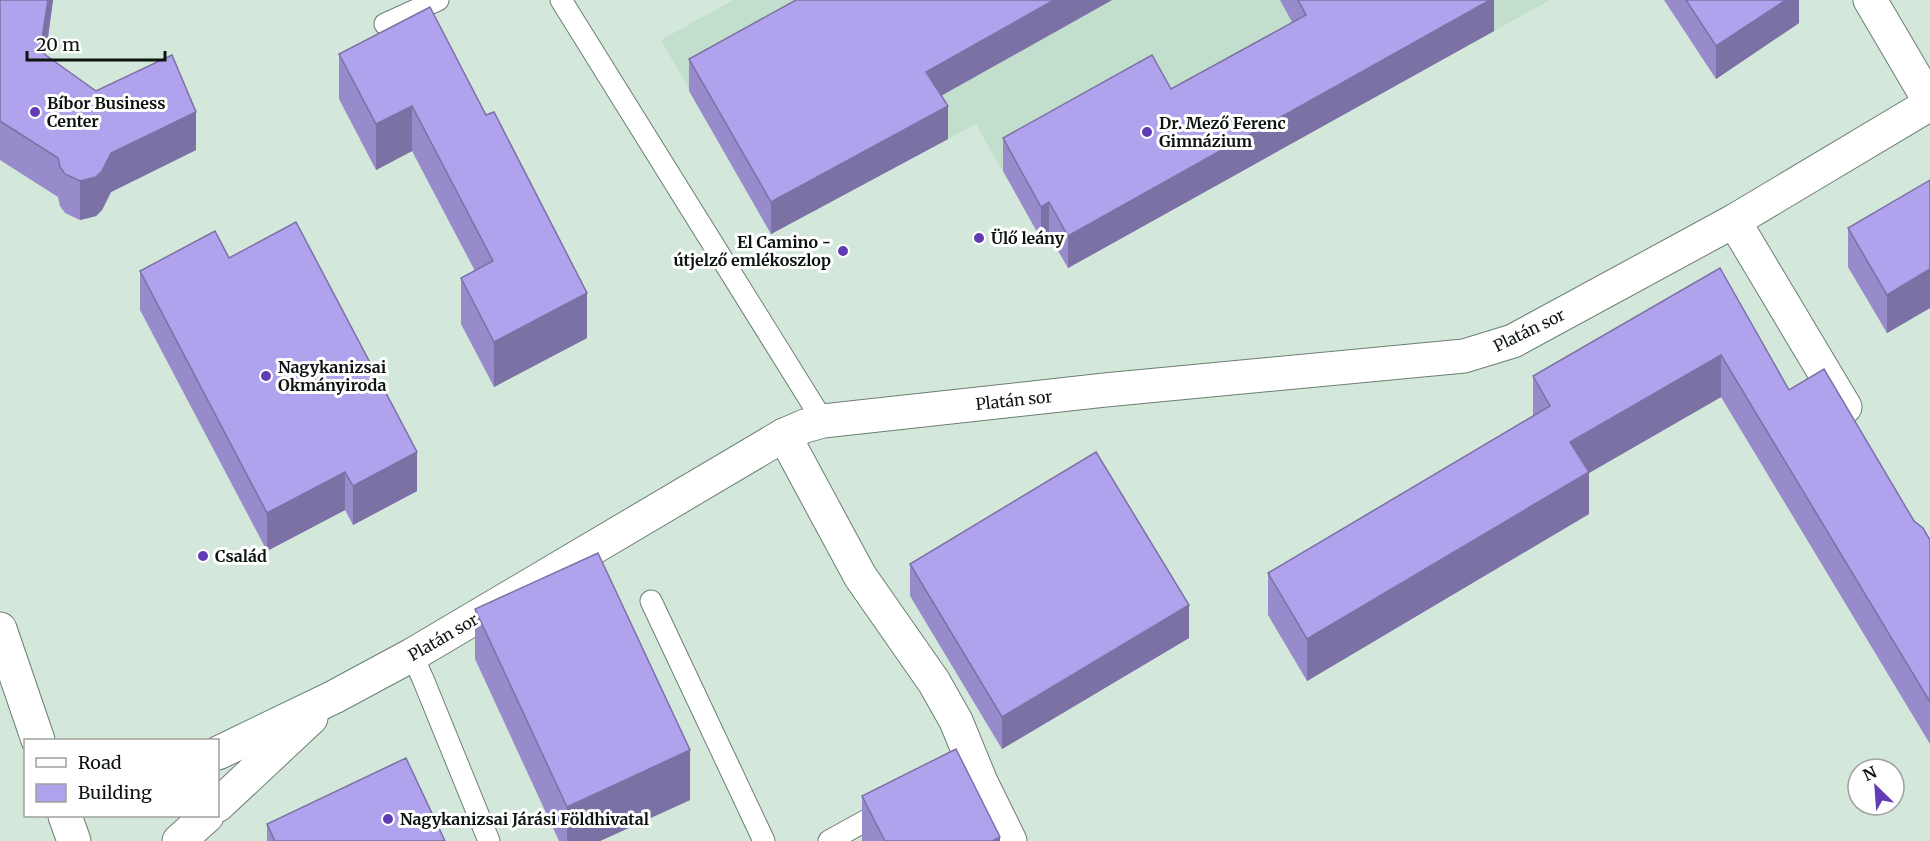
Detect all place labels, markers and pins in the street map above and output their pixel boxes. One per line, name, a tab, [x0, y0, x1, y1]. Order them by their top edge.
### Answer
place label: Bíbor Business Center	[47, 93, 165, 131]
marker: Bíbor Business Center	[28, 105, 42, 119]
place label: Dr. Mező Ferenc Gimnázium	[1159, 113, 1286, 151]
marker: Dr. Mező Ferenc Gimnázium	[1140, 125, 1154, 139]
place label: Ülő leány	[991, 228, 1065, 248]
marker: Ülő leány	[972, 231, 986, 245]
place label: El Camino - útjelző emlékoszlop	[673, 232, 831, 270]
marker: El Camino - útjelző emlékoszlop	[836, 244, 850, 258]
place label: Nagykanizsai Okmányiroda	[278, 357, 387, 395]
marker: Nagykanizsai Okmányiroda	[259, 369, 273, 383]
place label: Család	[215, 546, 267, 566]
marker: Család	[196, 549, 210, 563]
place label: Nagykanizsai Járási Földhivatal	[400, 809, 649, 829]
marker: Nagykanizsai Járási Földhivatal	[381, 812, 395, 826]

